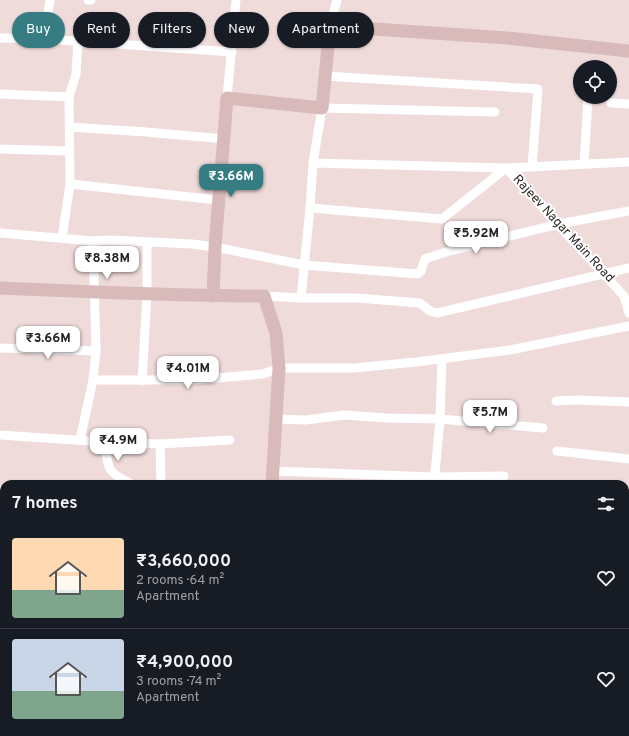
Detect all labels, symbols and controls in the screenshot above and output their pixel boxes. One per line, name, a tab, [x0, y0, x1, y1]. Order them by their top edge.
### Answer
chip: Buy	[12, 12, 65, 48]
chip: Rent	[73, 12, 130, 48]
chip: Filters	[138, 12, 206, 48]
chip: New	[214, 12, 269, 48]
chip: Apartment	[277, 12, 374, 48]
map controls	[573, 60, 617, 104]
button: locate	[573, 60, 617, 104]
pin: ₹3.66M	[198, 164, 264, 198]
text: ₹3.66M	[208, 169, 254, 185]
street label: Rajeev Nagar Main Road	[509, 172, 617, 286]
pin: ₹5.92M	[443, 221, 509, 255]
text: ₹5.92M	[453, 226, 499, 242]
pin: ₹8.38M	[74, 246, 140, 280]
text: ₹8.38M	[84, 251, 130, 267]
pin: ₹3.66M	[15, 326, 81, 360]
text: ₹3.66M	[25, 331, 71, 347]
pin: ₹4.01M	[155, 356, 221, 390]
text: ₹4.01M	[166, 361, 210, 377]
pin: ₹5.7M	[462, 400, 518, 434]
text: ₹5.7M	[472, 405, 508, 421]
pin: ₹4.9M	[90, 428, 146, 462]
text: ₹4.9M	[99, 433, 137, 449]
text: 7 homes	[12, 493, 78, 515]
icon: filters	[595, 493, 617, 515]
text: ₹3,660,000	[136, 551, 231, 573]
icon: home	[44, 554, 92, 602]
icon: heart	[595, 567, 617, 589]
text: 2 rooms · 64 m²	[136, 573, 224, 589]
text: Apartment	[136, 589, 199, 605]
text: ₹4,900,000	[136, 652, 233, 674]
icon: home	[44, 655, 92, 703]
icon: heart	[595, 668, 617, 690]
text: 3 rooms · 74 m²	[136, 674, 221, 690]
text: Apartment	[136, 690, 199, 706]

